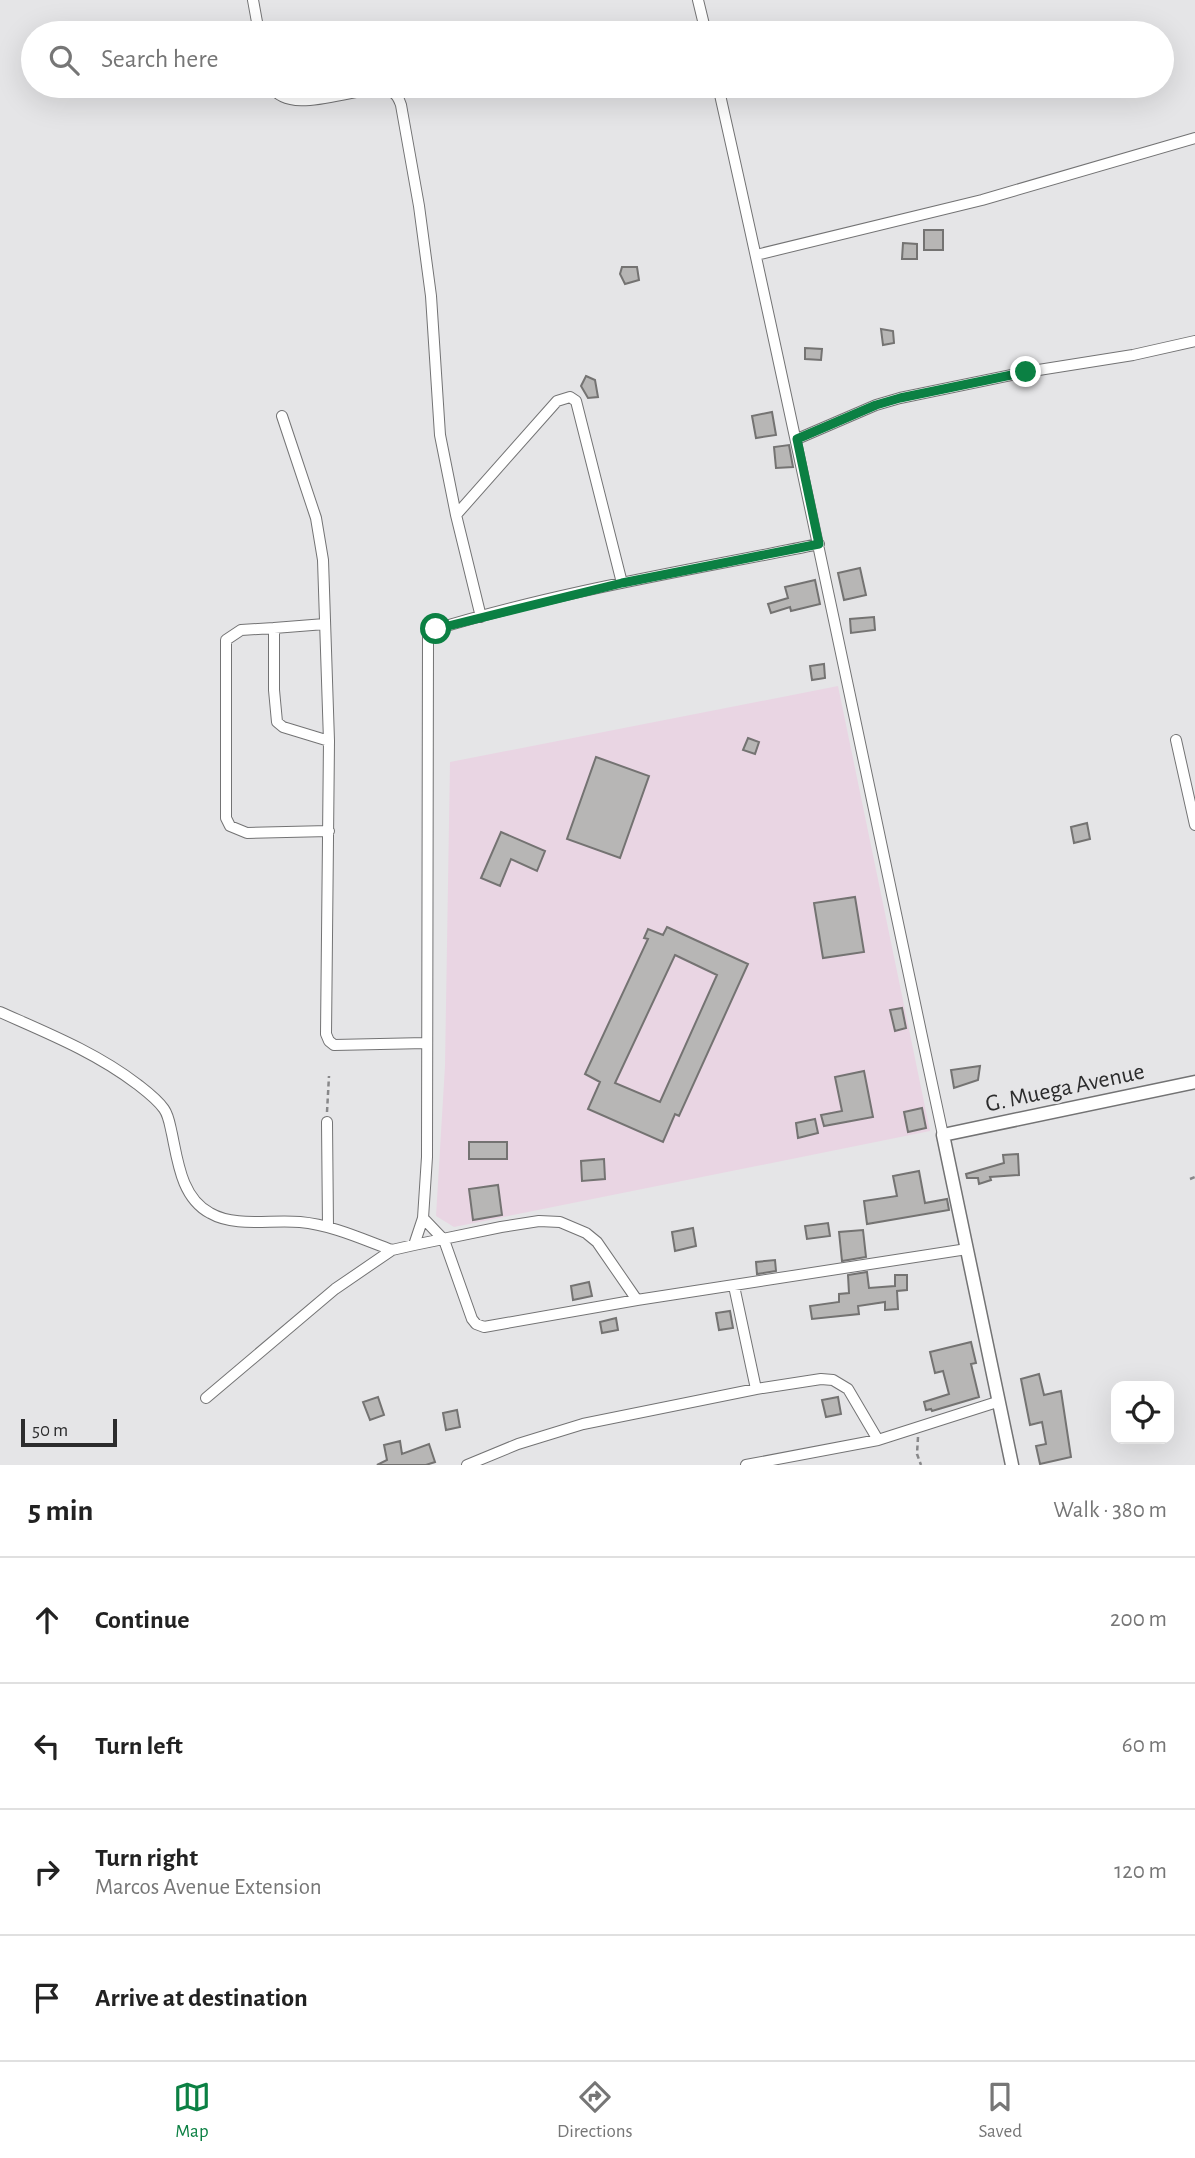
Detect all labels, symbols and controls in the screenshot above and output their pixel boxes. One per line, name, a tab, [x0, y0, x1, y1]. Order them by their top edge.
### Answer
search box	[21, 21, 1174, 98]
icon: search	[45, 41, 83, 79]
text: Search here	[101, 46, 219, 72]
route end	[1010, 356, 1041, 387]
route start	[420, 613, 451, 644]
street label: G. Muega Avenue	[983, 1059, 1147, 1117]
map controls	[1111, 1381, 1174, 1444]
button: locate	[1111, 1381, 1174, 1444]
scale bar	[21, 1416, 117, 1448]
text: 50 m	[32, 1421, 68, 1440]
text: 5 min	[28, 1496, 93, 1526]
text: Walk · 380 m	[1053, 1499, 1167, 1522]
icon: ahead	[28, 1601, 66, 1639]
text: Continue	[95, 1607, 190, 1633]
text: 200 m	[1110, 1608, 1167, 1631]
icon: left	[28, 1727, 66, 1765]
text: Turn left	[95, 1733, 183, 1759]
text: 60 m	[1122, 1734, 1167, 1757]
text: Turn right	[95, 1845, 198, 1871]
icon: right	[28, 1853, 66, 1891]
text: 120 m	[1114, 1860, 1167, 1883]
text: Marcos Avenue Extension	[95, 1876, 322, 1899]
icon: arrive	[28, 1979, 66, 2017]
text: Arrive at destination	[95, 1985, 308, 2011]
tab: Map	[173, 2078, 211, 2143]
tab: Directions	[557, 2078, 633, 2143]
tab: Saved	[979, 2078, 1022, 2143]

